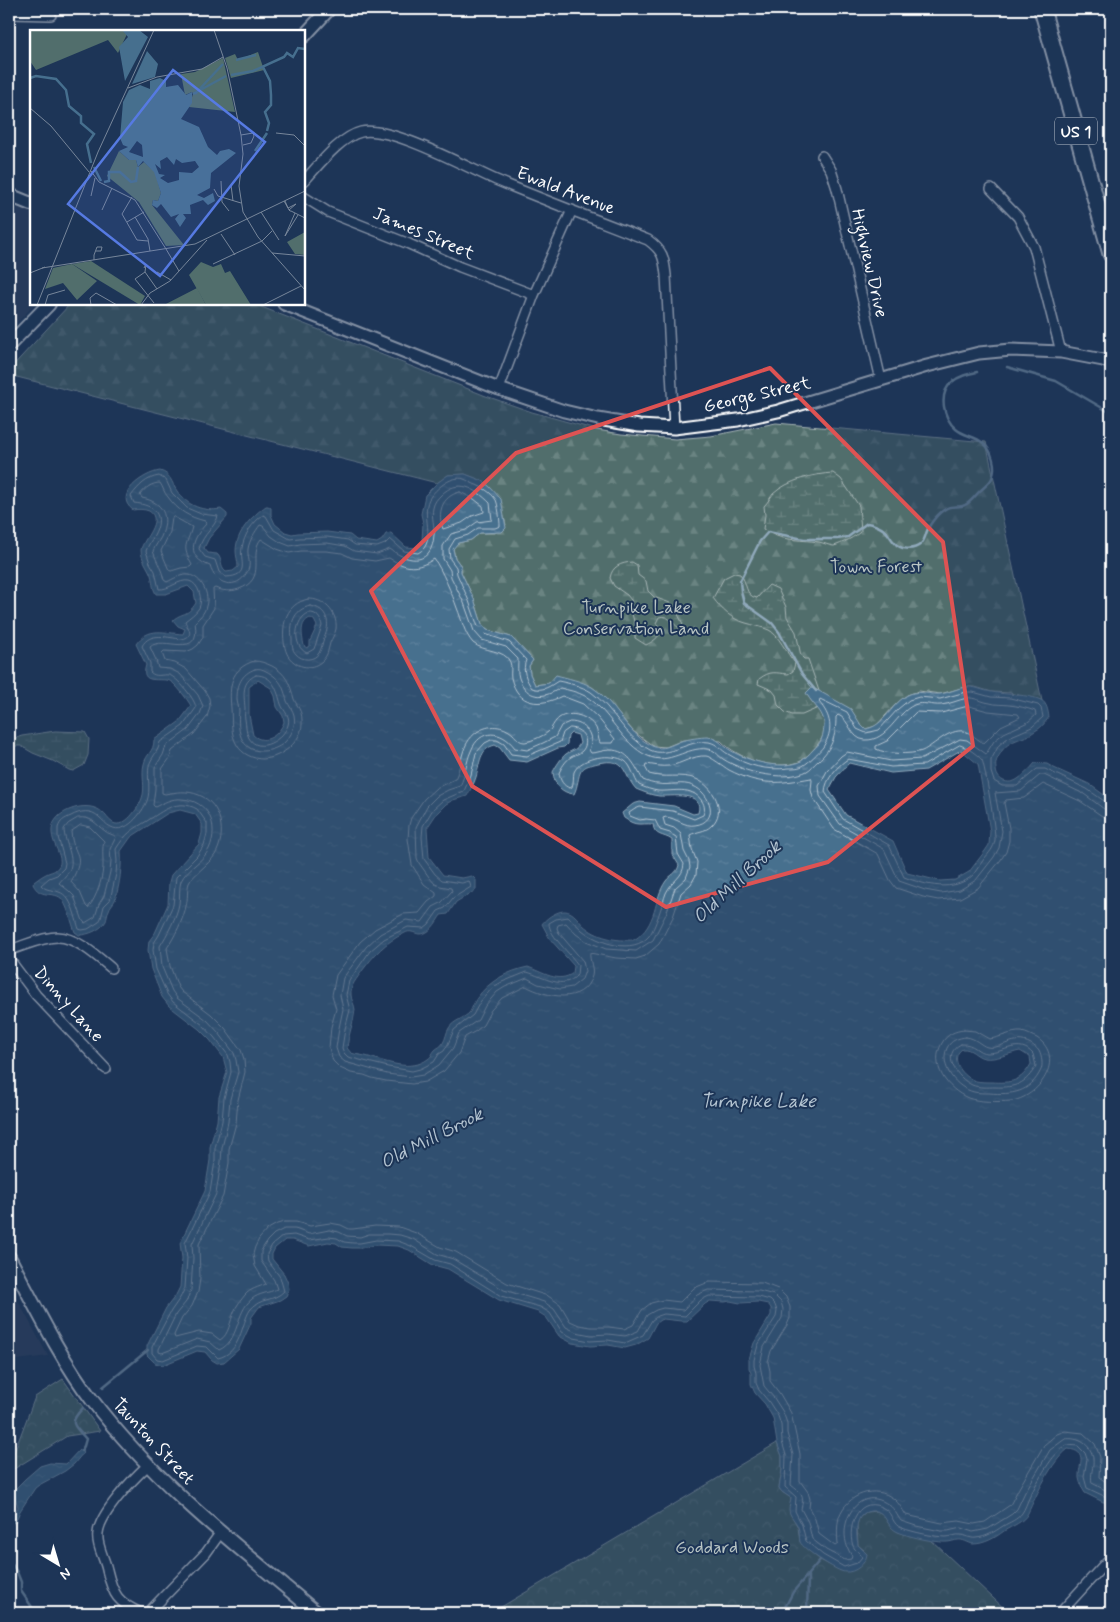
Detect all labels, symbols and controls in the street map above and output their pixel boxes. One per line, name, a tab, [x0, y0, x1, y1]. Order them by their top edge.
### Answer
inset map	[30, 30, 305, 305]
road number: US 1	[1055, 118, 1097, 144]
street label: Ewald Avenue	[513, 161, 618, 221]
street label: James Street	[369, 202, 479, 266]
street label: Highview Drive	[843, 206, 893, 320]
street label: George Street	[701, 371, 814, 420]
park label: Town Forest	[830, 555, 923, 579]
park label: Turnpike Lake Conservation Land	[563, 596, 709, 641]
water label: Old Mill Brook	[687, 834, 788, 929]
street label: Dinny Lane	[28, 962, 109, 1048]
water label: Turnpike Lake	[700, 1089, 817, 1114]
water label: Old Mill Brook	[376, 1101, 489, 1175]
street label: Taunton Street	[107, 1393, 200, 1491]
park label: Goddard Woods	[675, 1536, 789, 1560]
north arrow	[32, 1540, 82, 1590]
text: N	[56, 1563, 75, 1583]

